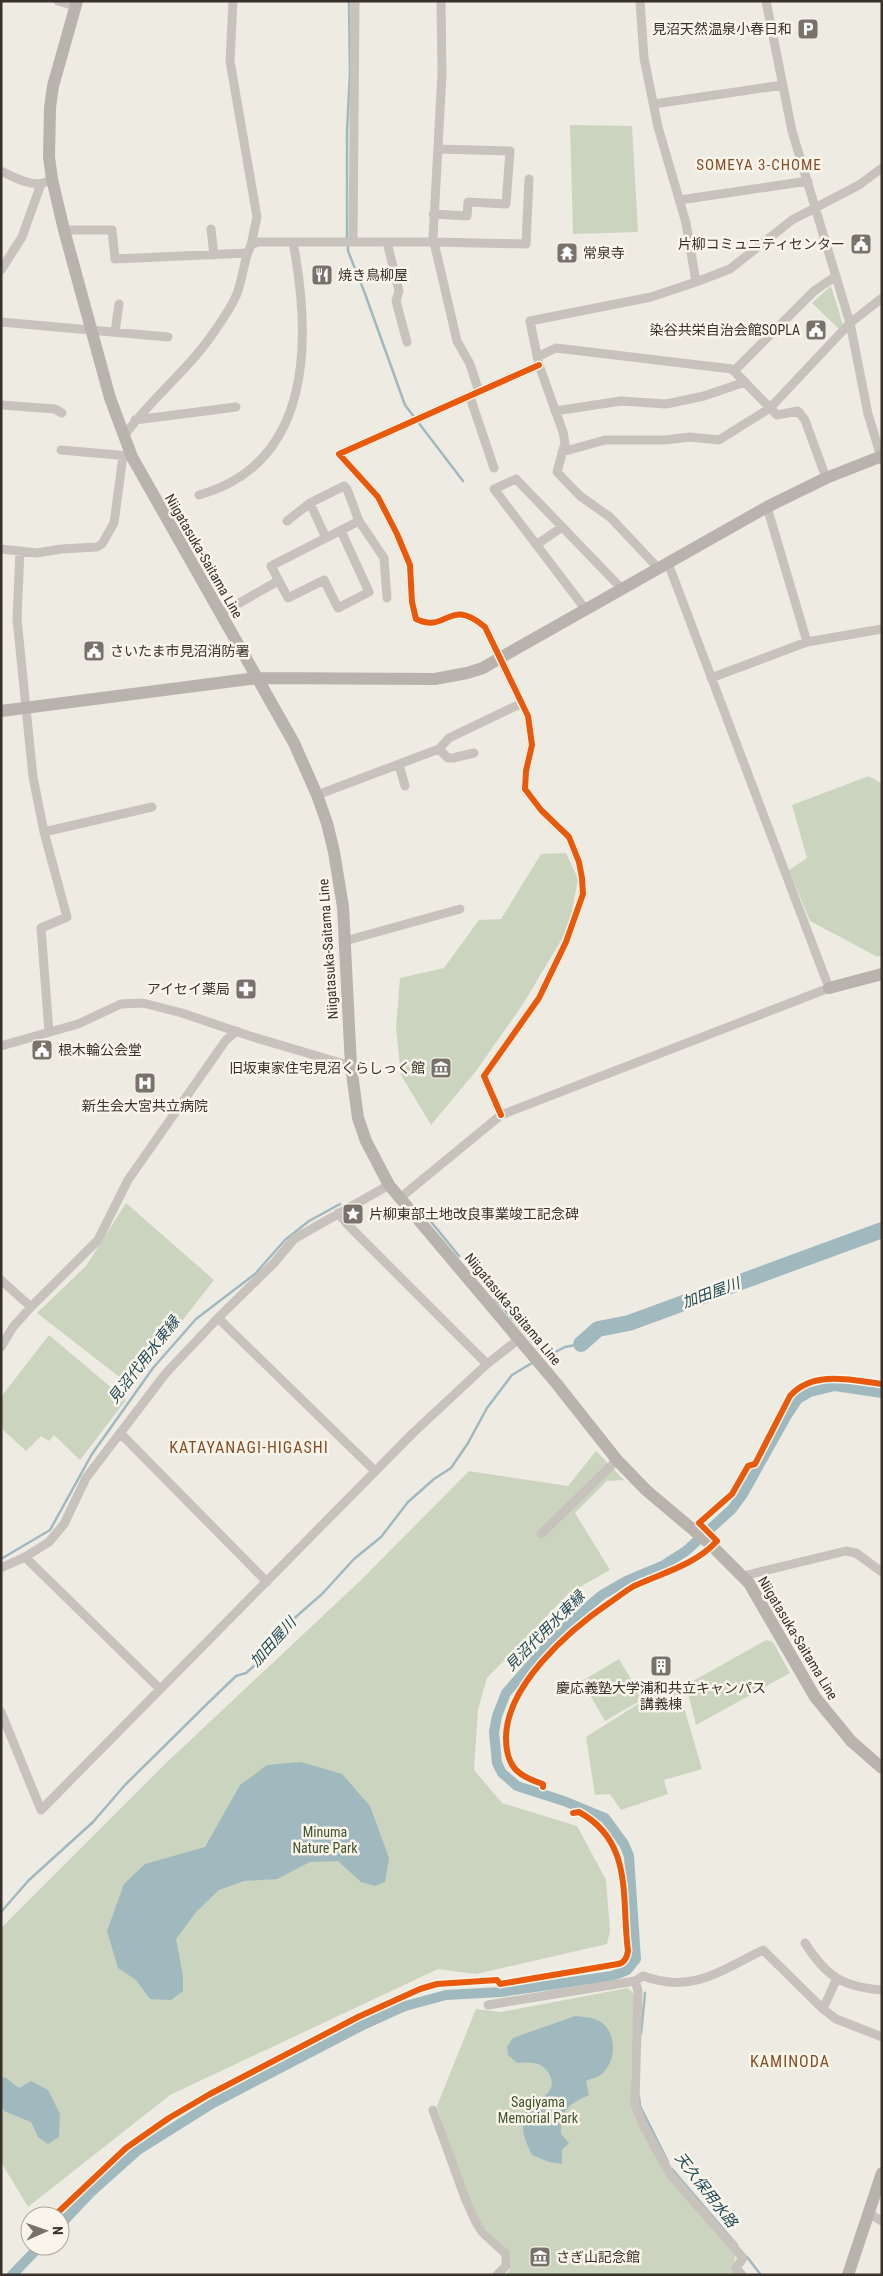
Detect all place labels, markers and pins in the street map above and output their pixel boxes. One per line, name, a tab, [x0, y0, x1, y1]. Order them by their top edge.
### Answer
parking icon: 見沼天然温泉小春日和	[796, 17, 820, 41]
place label: 見沼天然温泉小春日和	[652, 21, 792, 37]
public building icon: 片柳コミュニティセンター	[849, 232, 873, 256]
place label: 片柳コミュニティセンター	[678, 236, 845, 252]
temple icon: 常泉寺	[555, 241, 579, 265]
place label: 常泉寺	[583, 245, 625, 261]
restaurant icon: 焼き鳥柳屋	[310, 263, 334, 287]
place label: 焼き鳥柳屋	[338, 267, 408, 283]
public building icon: 染谷共栄自治会館SOPLA	[804, 318, 828, 342]
place label: 染谷共栄自治会館SOPLA	[650, 322, 800, 338]
public building icon: さいたま市見沼消防署	[82, 639, 106, 663]
place label: さいたま市見沼消防署	[110, 643, 250, 659]
pharmacy icon: アイセイ薬局	[234, 977, 258, 1001]
place label: アイセイ薬局	[147, 981, 230, 997]
public building icon: 根木輪公会堂	[30, 1038, 54, 1062]
place label: 根木輪公会堂	[58, 1042, 142, 1058]
museum icon: 旧坂東家住宅見沼くらしっく館	[429, 1056, 453, 1080]
place label: 旧坂東家住宅見沼くらしっく館	[229, 1060, 425, 1076]
hospital icon: 新生会大宮共立病院	[133, 1071, 157, 1095]
place label: 新生会大宮共立病院	[82, 1098, 208, 1114]
place icon: 片柳東部土地改良事業竣工記念碑	[341, 1202, 365, 1226]
place label: 片柳東部土地改良事業竣工記念碑	[369, 1206, 579, 1222]
building icon: 慶応義塾大学浦和共立キャンパス 講義棟	[649, 1654, 673, 1678]
place label: 慶応義塾大学浦和共立キャンパス 講義棟	[556, 1680, 766, 1712]
museum icon: さぎ山記念館	[528, 2245, 552, 2269]
place label: さぎ山記念館	[556, 2249, 640, 2265]

